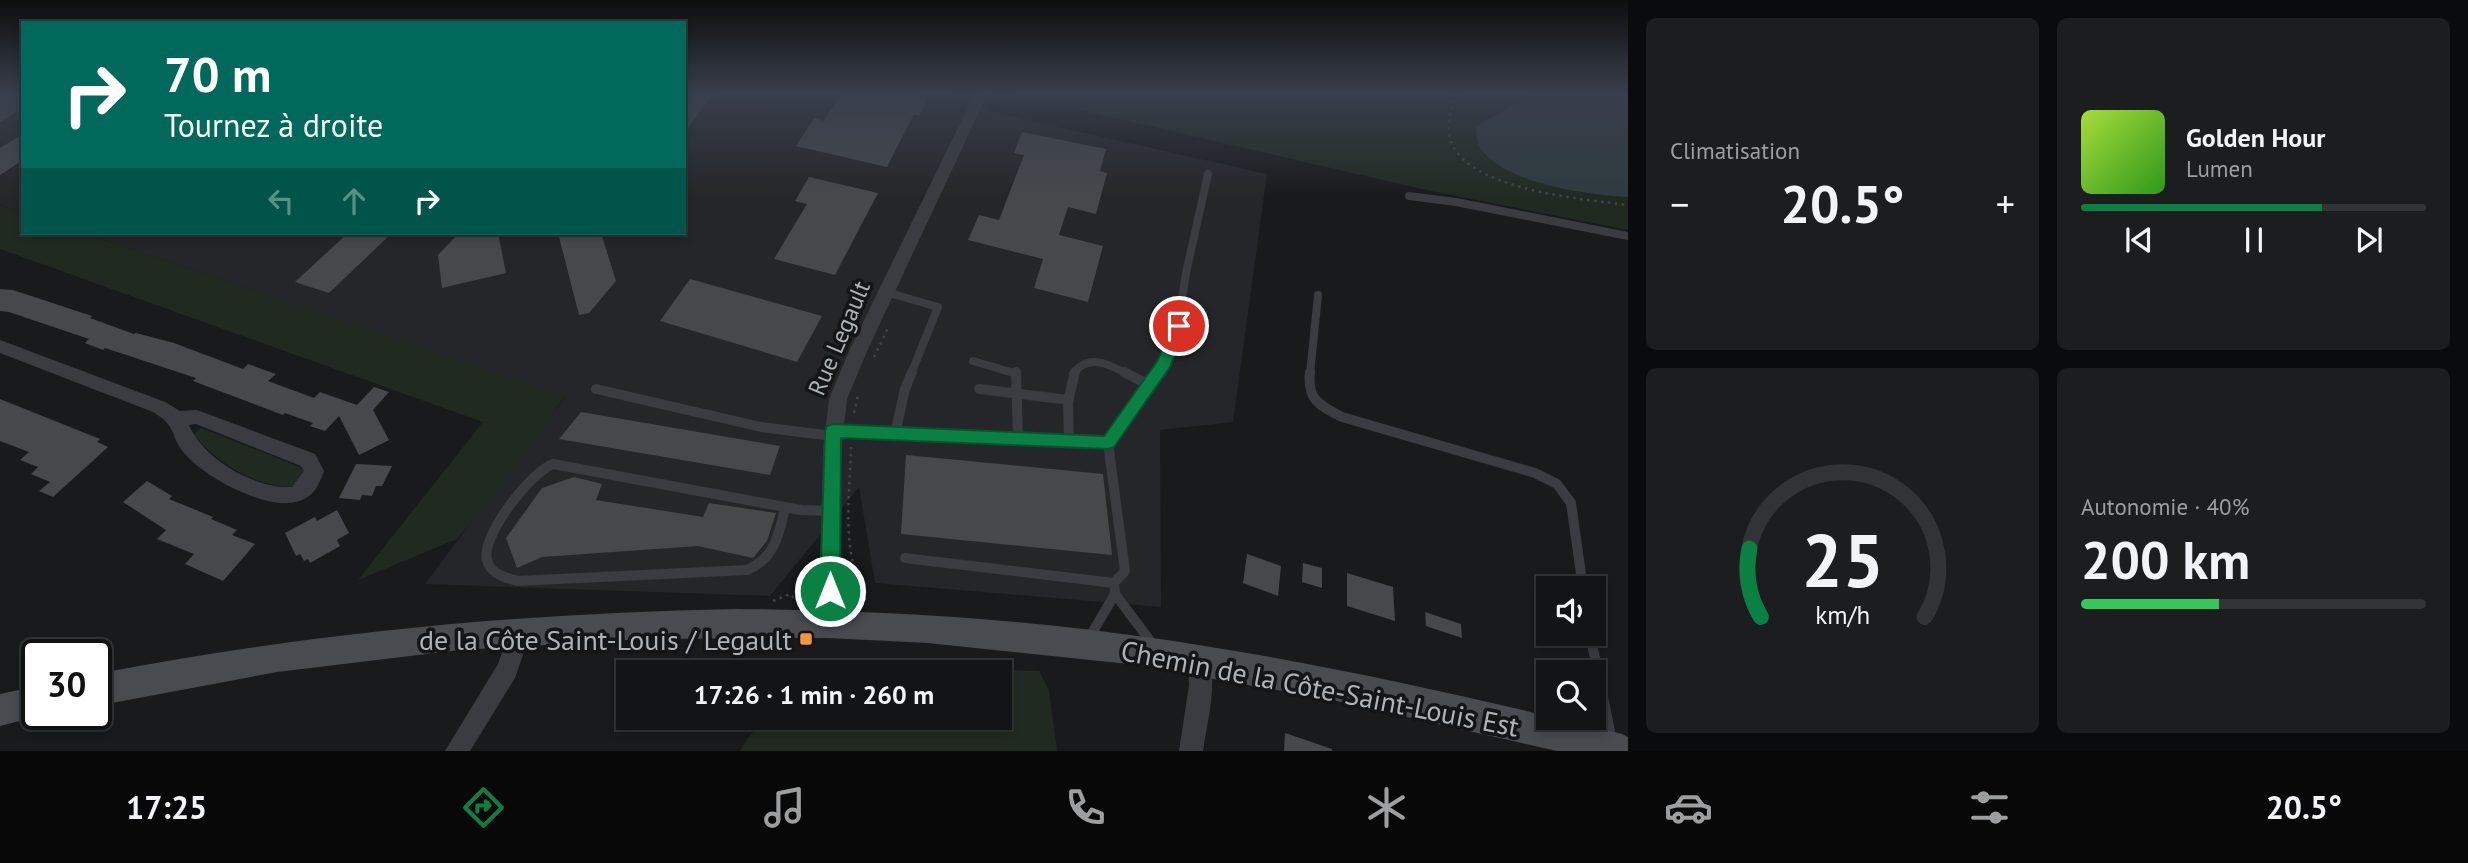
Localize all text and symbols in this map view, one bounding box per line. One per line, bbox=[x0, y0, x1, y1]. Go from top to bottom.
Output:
text: 70 m bbox=[164, 42, 271, 106]
icon: right bbox=[49, 49, 140, 140]
text: Tournez à droite bbox=[164, 104, 383, 146]
text: Golden Hour bbox=[2186, 121, 2325, 154]
text: Climatisation bbox=[1670, 136, 1800, 165]
text: Lumen bbox=[2186, 154, 2253, 183]
text: 20.5° bbox=[1781, 170, 1904, 237]
text: − bbox=[1670, 179, 1689, 228]
text: + bbox=[1996, 179, 2015, 228]
icon: left bbox=[262, 182, 300, 220]
icon: ahead bbox=[335, 182, 373, 220]
icon: right bbox=[408, 182, 446, 220]
icon: previous bbox=[2120, 221, 2158, 259]
icon: pause bbox=[2235, 221, 2273, 259]
icon: next bbox=[2350, 221, 2388, 259]
street label: Rue Legault bbox=[801, 276, 877, 400]
pin bbox=[1149, 296, 1209, 356]
icon: arrive bbox=[1160, 307, 1198, 345]
text: Autonomie · 40% bbox=[2081, 492, 2249, 521]
text: 25 bbox=[1801, 513, 1884, 607]
text: 200 km bbox=[2081, 526, 2250, 593]
position arrow bbox=[793, 554, 867, 628]
map controls bbox=[1536, 576, 1606, 730]
button: sound bbox=[1536, 576, 1606, 646]
text: km/h bbox=[1815, 598, 1870, 630]
place label: de la Côte Saint-Louis / Legault bbox=[419, 621, 793, 658]
marker: de la Côte Saint-Louis / Legault bbox=[798, 631, 814, 647]
street label: Chemin de la Côte-Saint-Louis Est bbox=[1118, 631, 1523, 745]
speed limit sign: 30 bbox=[21, 639, 112, 730]
button: search bbox=[1536, 660, 1606, 730]
text: 17:26 · 1 min · 260 m bbox=[694, 678, 934, 711]
icon: directions bbox=[459, 783, 508, 832]
icon: music bbox=[760, 783, 809, 832]
icon: phone bbox=[1061, 783, 1110, 832]
icon: climate bbox=[1362, 783, 1411, 832]
icon: car bbox=[1664, 783, 1713, 832]
icon: filters bbox=[1965, 783, 2014, 832]
text: 17:25 bbox=[126, 786, 207, 828]
text: 20.5° bbox=[2266, 786, 2342, 828]

